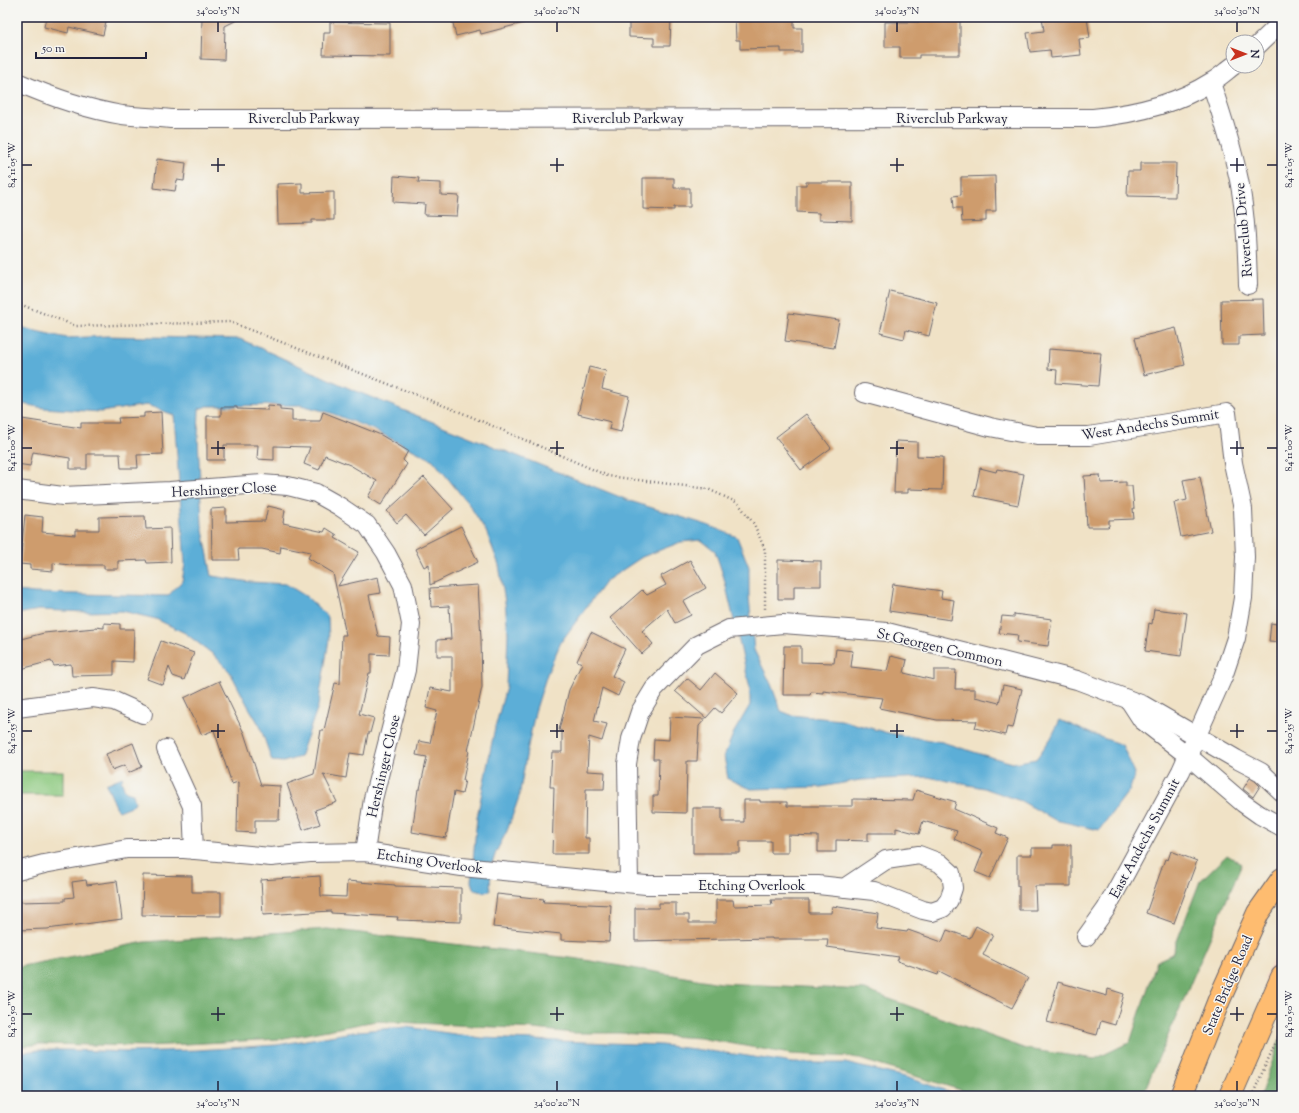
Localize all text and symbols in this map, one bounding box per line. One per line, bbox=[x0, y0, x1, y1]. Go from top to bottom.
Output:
text: 34°00'15"N bbox=[196, 4, 240, 19]
text: 34°00'20"N bbox=[534, 4, 580, 19]
text: 34°00'25"N bbox=[875, 4, 919, 19]
text: 34°00'30"N bbox=[1214, 4, 1260, 19]
scale bar bbox=[36, 34, 146, 60]
north arrow bbox=[1225, 34, 1265, 74]
text: 50 m bbox=[41, 40, 65, 58]
text: N bbox=[1246, 49, 1262, 59]
street label: Riverclub Parkway bbox=[248, 110, 360, 130]
street label: Riverclub Parkway bbox=[572, 110, 684, 130]
street label: Riverclub Parkway bbox=[896, 110, 1008, 130]
text: 84°11'05"W bbox=[5, 142, 20, 188]
text: 84°11'05"W bbox=[1282, 142, 1297, 188]
street label: Riverclub Drive bbox=[1231, 182, 1259, 278]
street label: West Andechs Summit bbox=[1080, 405, 1221, 447]
text: 84°11'00"W bbox=[5, 425, 20, 471]
text: 84°11'00"W bbox=[1282, 425, 1297, 471]
street label: Hershinger Close bbox=[171, 478, 277, 504]
street label: St Georgen Common bbox=[874, 625, 1005, 673]
text: 84°10'55"W bbox=[5, 708, 20, 754]
text: 84°10'55"W bbox=[1282, 708, 1297, 754]
street label: Hershinger Close bbox=[363, 713, 406, 820]
street label: East Andechs Summit bbox=[1106, 775, 1186, 902]
street label: Etching Overlook bbox=[375, 846, 484, 880]
street label: Etching Overlook bbox=[699, 877, 806, 897]
street label: State Bridge Road bbox=[1199, 932, 1259, 1039]
text: 84°10'50"W bbox=[5, 990, 20, 1038]
text: 84°10'50"W bbox=[1282, 990, 1297, 1038]
text: 34°00'15"N bbox=[196, 1096, 240, 1111]
text: 34°00'20"N bbox=[534, 1096, 580, 1111]
text: 34°00'25"N bbox=[875, 1096, 919, 1111]
text: 34°00'30"N bbox=[1214, 1096, 1260, 1111]

